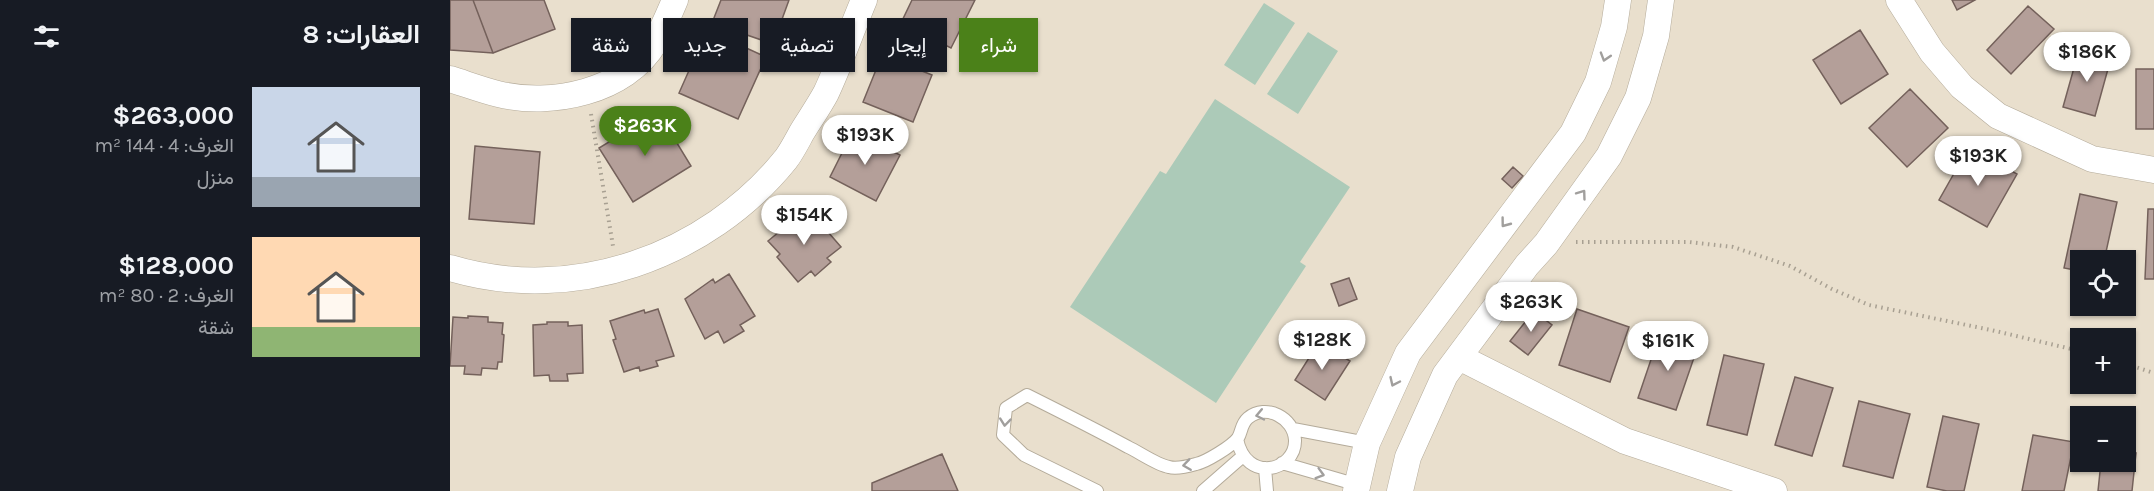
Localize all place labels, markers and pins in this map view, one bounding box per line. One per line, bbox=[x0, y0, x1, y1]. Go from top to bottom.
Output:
pin: $186K bbox=[2045, 32, 2129, 83]
pin: $263K bbox=[603, 106, 687, 157]
pin: $193K bbox=[823, 115, 907, 166]
pin: $193K bbox=[1936, 136, 2020, 187]
pin: $154K bbox=[762, 195, 846, 246]
pin: $263K bbox=[1489, 282, 1573, 333]
pin: $128K bbox=[1280, 320, 1364, 371]
pin: $161K bbox=[1626, 321, 1710, 372]

